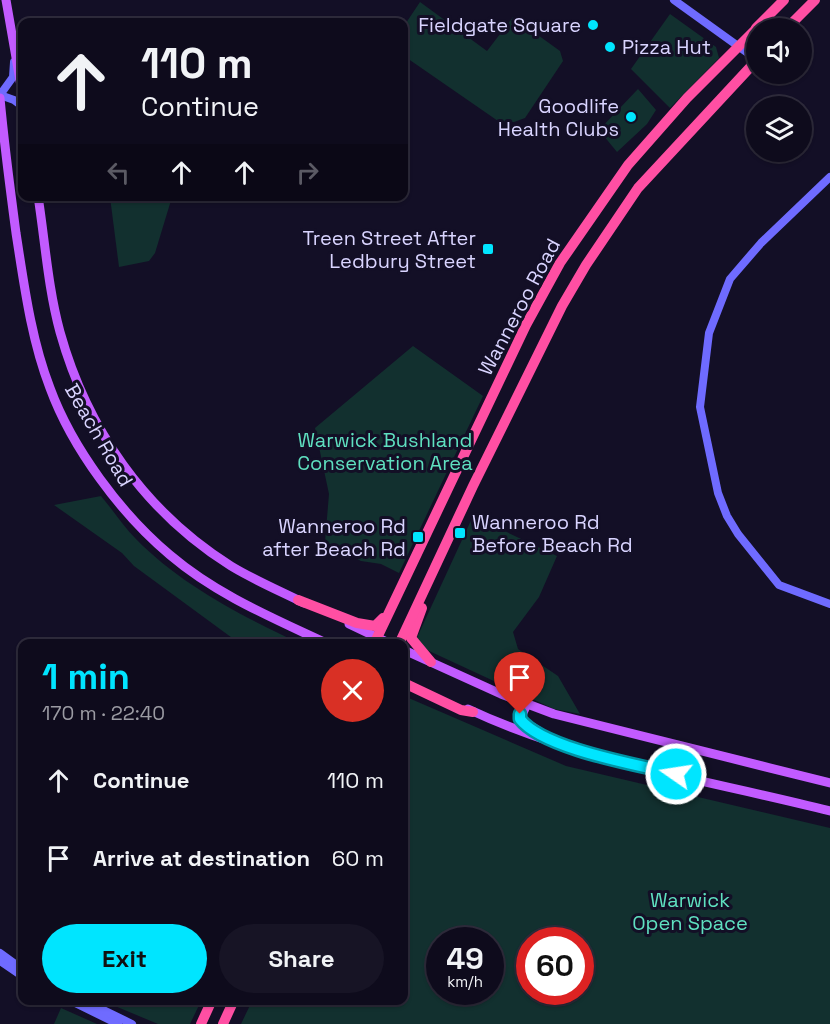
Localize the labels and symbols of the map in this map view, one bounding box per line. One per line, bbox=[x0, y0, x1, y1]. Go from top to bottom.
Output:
place label: Fieldgate Square bbox=[418, 12, 581, 38]
marker: Fieldgate Square bbox=[586, 18, 600, 32]
place label: Pizza Hut bbox=[622, 34, 711, 60]
marker: Pizza Hut bbox=[603, 40, 617, 54]
place label: Goodlife Health Clubs bbox=[498, 93, 619, 142]
marker: Goodlife Health Clubs bbox=[624, 110, 638, 124]
place label: Treen Street After Ledbury Street bbox=[303, 225, 476, 274]
street label: Wanneroo Road bbox=[472, 234, 566, 380]
marker: Treen Street After Ledbury Street bbox=[481, 242, 495, 256]
street label: Beach Road bbox=[59, 379, 139, 491]
park label: Warwick Bushland Conservation Area bbox=[297, 427, 473, 476]
place label: Wanneroo Rd Before Beach Rd bbox=[472, 509, 633, 558]
place label: Wanneroo Rd after Beach Rd bbox=[262, 513, 406, 562]
marker: Wanneroo Rd Before Beach Rd bbox=[453, 526, 467, 540]
marker: Wanneroo Rd after Beach Rd bbox=[411, 530, 425, 544]
pin bbox=[494, 652, 545, 714]
position arrow bbox=[644, 742, 708, 806]
park label: Warwick Open Space bbox=[632, 887, 748, 936]
speed limit sign: 60 bbox=[516, 927, 594, 1005]

